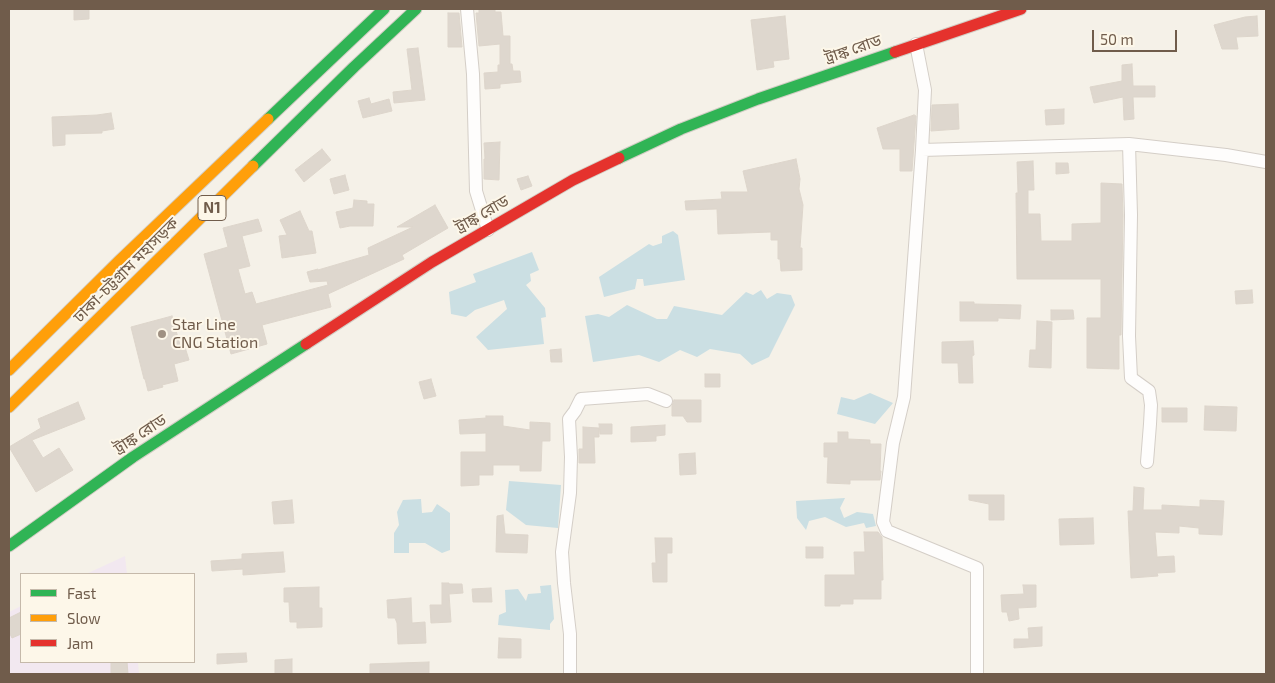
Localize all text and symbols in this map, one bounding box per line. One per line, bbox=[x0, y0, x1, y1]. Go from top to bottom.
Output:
scale bar bbox=[1095, 20, 1180, 52]
street label: ট্রাঙ্ক রোড bbox=[822, 30, 884, 68]
text: 50 m bbox=[1100, 30, 1134, 48]
street label: ট্রাঙ্ক রোড bbox=[452, 191, 512, 237]
road number: N1 bbox=[198, 196, 226, 220]
street label: ঢাকা-চট্টগ্রাম মহাসড়ক bbox=[70, 214, 182, 326]
place label: Star Line CNG Station bbox=[172, 315, 258, 353]
marker: Star Line CNG Station bbox=[156, 328, 168, 340]
street label: ট্রাঙ্ক রোড bbox=[110, 410, 170, 458]
legend bbox=[20, 573, 195, 663]
text: Fast bbox=[67, 584, 96, 602]
text: Slow bbox=[67, 609, 101, 627]
text: Jam bbox=[67, 634, 93, 652]

